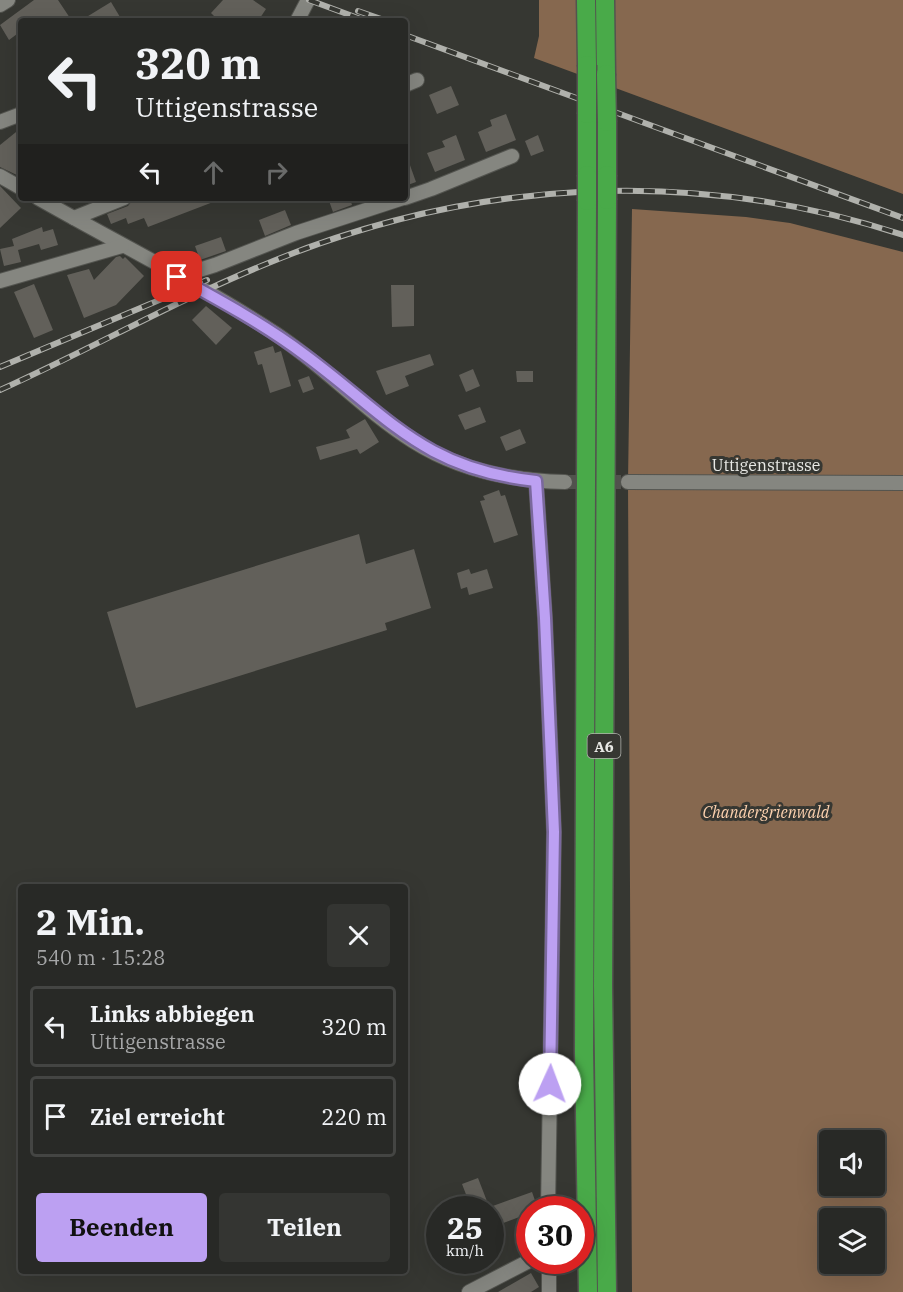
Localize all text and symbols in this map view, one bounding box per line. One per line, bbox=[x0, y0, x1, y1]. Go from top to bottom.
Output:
text: 320 m bbox=[135, 36, 261, 91]
icon: left bbox=[36, 42, 114, 120]
text: Uttigenstrasse bbox=[135, 89, 318, 124]
icon: left bbox=[134, 156, 167, 189]
icon: ahead bbox=[197, 156, 230, 189]
icon: right bbox=[260, 156, 293, 189]
pin bbox=[151, 251, 202, 302]
icon: arrive bbox=[160, 260, 193, 293]
street label: Uttigenstrasse bbox=[712, 455, 820, 475]
road number: A6 bbox=[588, 734, 620, 758]
park label: Chandergrienwald bbox=[702, 802, 830, 822]
text: 2 Min. bbox=[36, 898, 145, 945]
button: close bbox=[327, 904, 390, 967]
text: 540 m · 15:28 bbox=[36, 944, 165, 971]
text: Links abbiegen bbox=[90, 999, 255, 1028]
icon: left bbox=[39, 1010, 72, 1043]
text: 320 m bbox=[321, 1012, 387, 1041]
text: Uttigenstrasse bbox=[90, 1028, 226, 1055]
position arrow bbox=[518, 1052, 582, 1116]
icon: arrive bbox=[39, 1100, 72, 1133]
text: Ziel erreicht bbox=[90, 1102, 225, 1131]
text: 220 m bbox=[321, 1102, 387, 1131]
map controls bbox=[819, 1130, 885, 1274]
button: sound bbox=[819, 1130, 885, 1196]
button: Beenden bbox=[36, 1193, 207, 1262]
button: Teilen bbox=[219, 1193, 390, 1262]
speed limit sign: 30 bbox=[516, 1196, 594, 1274]
text: 25 bbox=[447, 1208, 483, 1247]
button: layers bbox=[819, 1208, 885, 1274]
text: km/h bbox=[446, 1241, 484, 1260]

